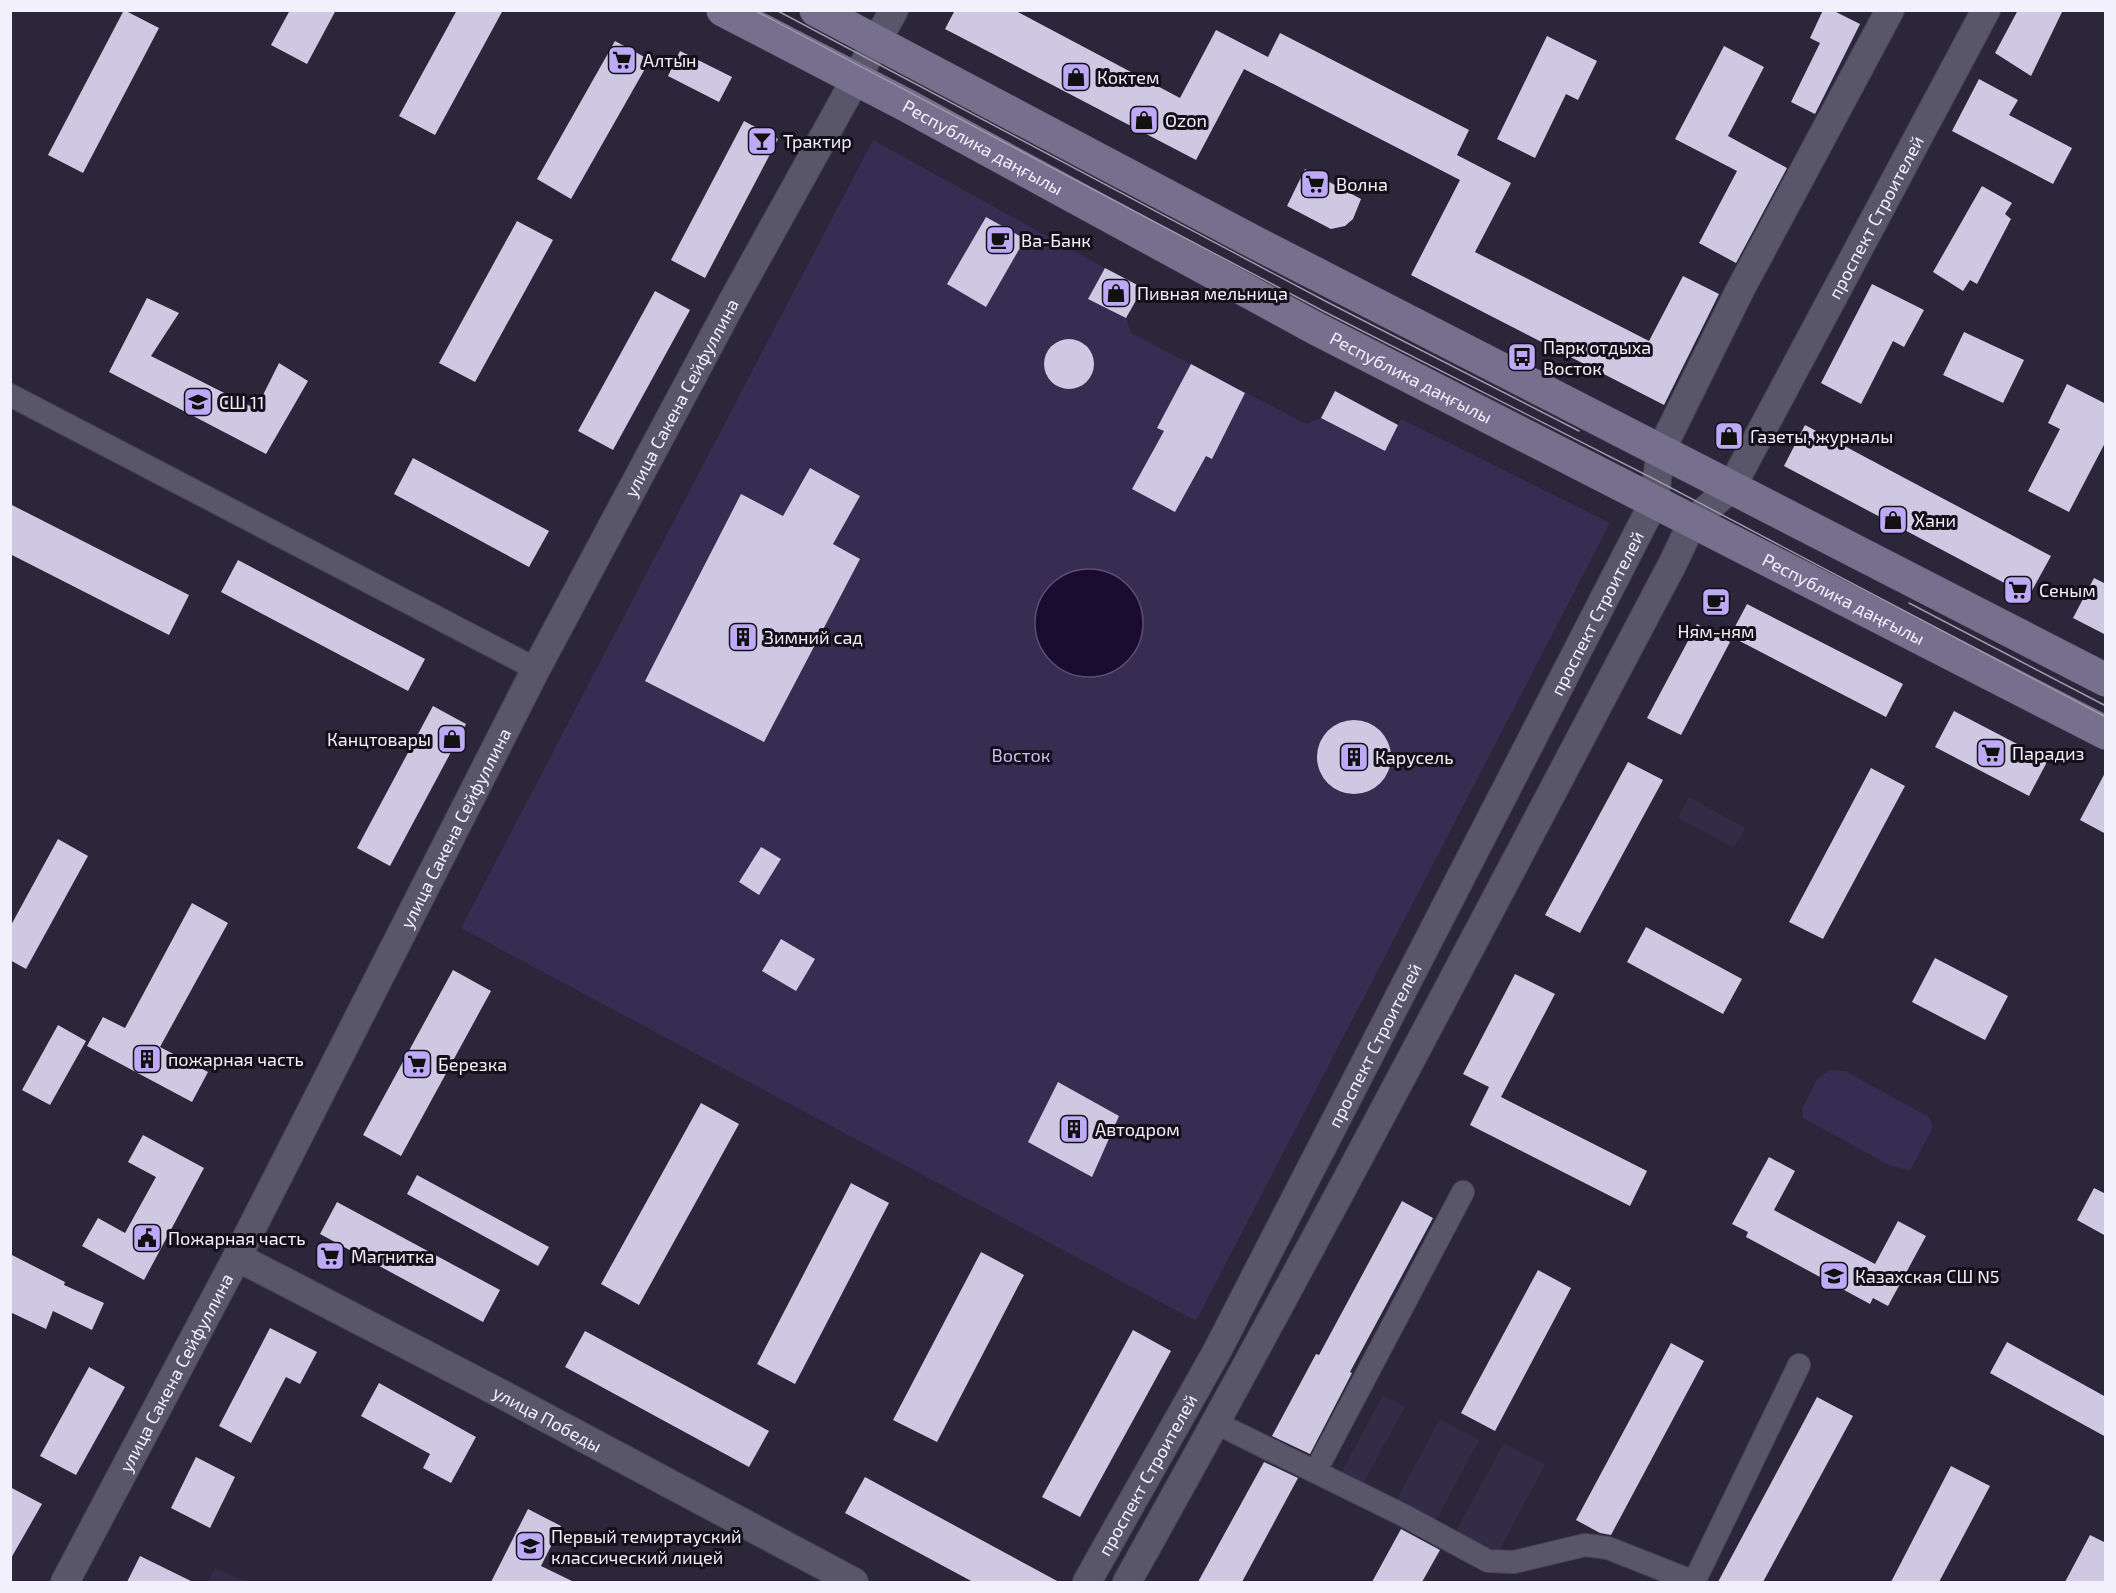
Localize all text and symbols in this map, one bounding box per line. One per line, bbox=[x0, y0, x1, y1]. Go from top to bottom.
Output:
supermarket icon: Алтын bbox=[606, 44, 638, 76]
place label: Алтын bbox=[643, 49, 697, 71]
shop icon: Коктем bbox=[1060, 61, 1092, 93]
place label: Коктем bbox=[1097, 66, 1159, 88]
street label: Республика даңғылы bbox=[899, 94, 1067, 200]
shop icon: Ozon bbox=[1128, 104, 1160, 136]
place label: Ozon bbox=[1165, 109, 1207, 131]
bar icon: Трактир bbox=[746, 125, 778, 157]
place label: Трактир bbox=[783, 130, 852, 152]
street label: проспект Строителей bbox=[1823, 132, 1928, 303]
supermarket icon: Волна bbox=[1299, 168, 1331, 200]
place label: Волна bbox=[1336, 173, 1388, 195]
cafe icon: Ва-Банк bbox=[984, 224, 1016, 256]
place label: Ва-Банк bbox=[1021, 229, 1091, 251]
shop icon: Пивная мельница bbox=[1100, 277, 1132, 309]
place label: Пивная мельница bbox=[1137, 282, 1288, 304]
street label: улица Сакена Сейфуллина bbox=[619, 295, 743, 501]
street label: Республика даңғылы bbox=[1326, 327, 1496, 428]
place label: Парк отдыха Восток bbox=[1543, 336, 1651, 379]
bus stop icon: Парк отдыха Восток bbox=[1506, 341, 1538, 373]
school or university icon: СШ 11 bbox=[182, 386, 214, 418]
place label: СШ 11 bbox=[219, 391, 264, 413]
shop icon: Газеты, журналы bbox=[1713, 420, 1745, 452]
place label: Газеты, журналы bbox=[1750, 425, 1893, 447]
shop icon: Хани bbox=[1877, 504, 1909, 536]
place label: Хани bbox=[1914, 509, 1956, 531]
street label: проспект Строителей bbox=[1545, 527, 1648, 699]
street label: Республика даңғылы bbox=[1759, 548, 1928, 649]
supermarket icon: Сеным bbox=[2002, 574, 2034, 606]
place label: Сеным bbox=[2039, 579, 2096, 601]
cafe icon: Ням-ням bbox=[1700, 586, 1732, 618]
place label: Ням-ням bbox=[1677, 620, 1755, 642]
building icon: Зимний сад bbox=[727, 621, 759, 653]
place label: Зимний сад bbox=[764, 626, 863, 648]
shop icon: Канцтовары bbox=[436, 723, 468, 755]
street label: улица Сакена Сейфуллина bbox=[395, 724, 515, 932]
place label: Канцтовары bbox=[327, 728, 431, 750]
supermarket icon: Парадиз bbox=[1975, 737, 2007, 769]
building icon: Карусель bbox=[1338, 741, 1370, 773]
place label: Парадиз bbox=[2012, 742, 2084, 764]
park label: Восток bbox=[992, 744, 1051, 766]
place label: Карусель bbox=[1375, 746, 1453, 768]
street label: проспект Строителей bbox=[1323, 959, 1426, 1131]
building icon: пожарная часть bbox=[131, 1043, 163, 1075]
place label: пожарная часть bbox=[168, 1048, 304, 1070]
supermarket icon: Березка bbox=[401, 1048, 433, 1080]
place label: Березка bbox=[438, 1053, 507, 1075]
building icon: Автодром bbox=[1058, 1113, 1090, 1145]
place label: Автодром bbox=[1095, 1118, 1180, 1140]
public building icon: Пожарная часть bbox=[131, 1222, 163, 1254]
place label: Пожарная часть bbox=[168, 1227, 306, 1249]
supermarket icon: Магнитка bbox=[314, 1240, 346, 1272]
place label: Магнитка bbox=[351, 1245, 434, 1267]
school or university icon: Казахская СШ N5 bbox=[1818, 1260, 1850, 1292]
place label: Казахская СШ N5 bbox=[1855, 1265, 2000, 1287]
street label: улица Сакена Сейфуллина bbox=[114, 1269, 237, 1476]
street label: улица Победы bbox=[489, 1381, 606, 1457]
street label: проспект Строителей bbox=[1093, 1390, 1202, 1559]
place label: Первый темиртауский классический лицей bbox=[551, 1525, 742, 1568]
school or university icon: Первый темиртауский классический лицей bbox=[514, 1530, 546, 1562]

